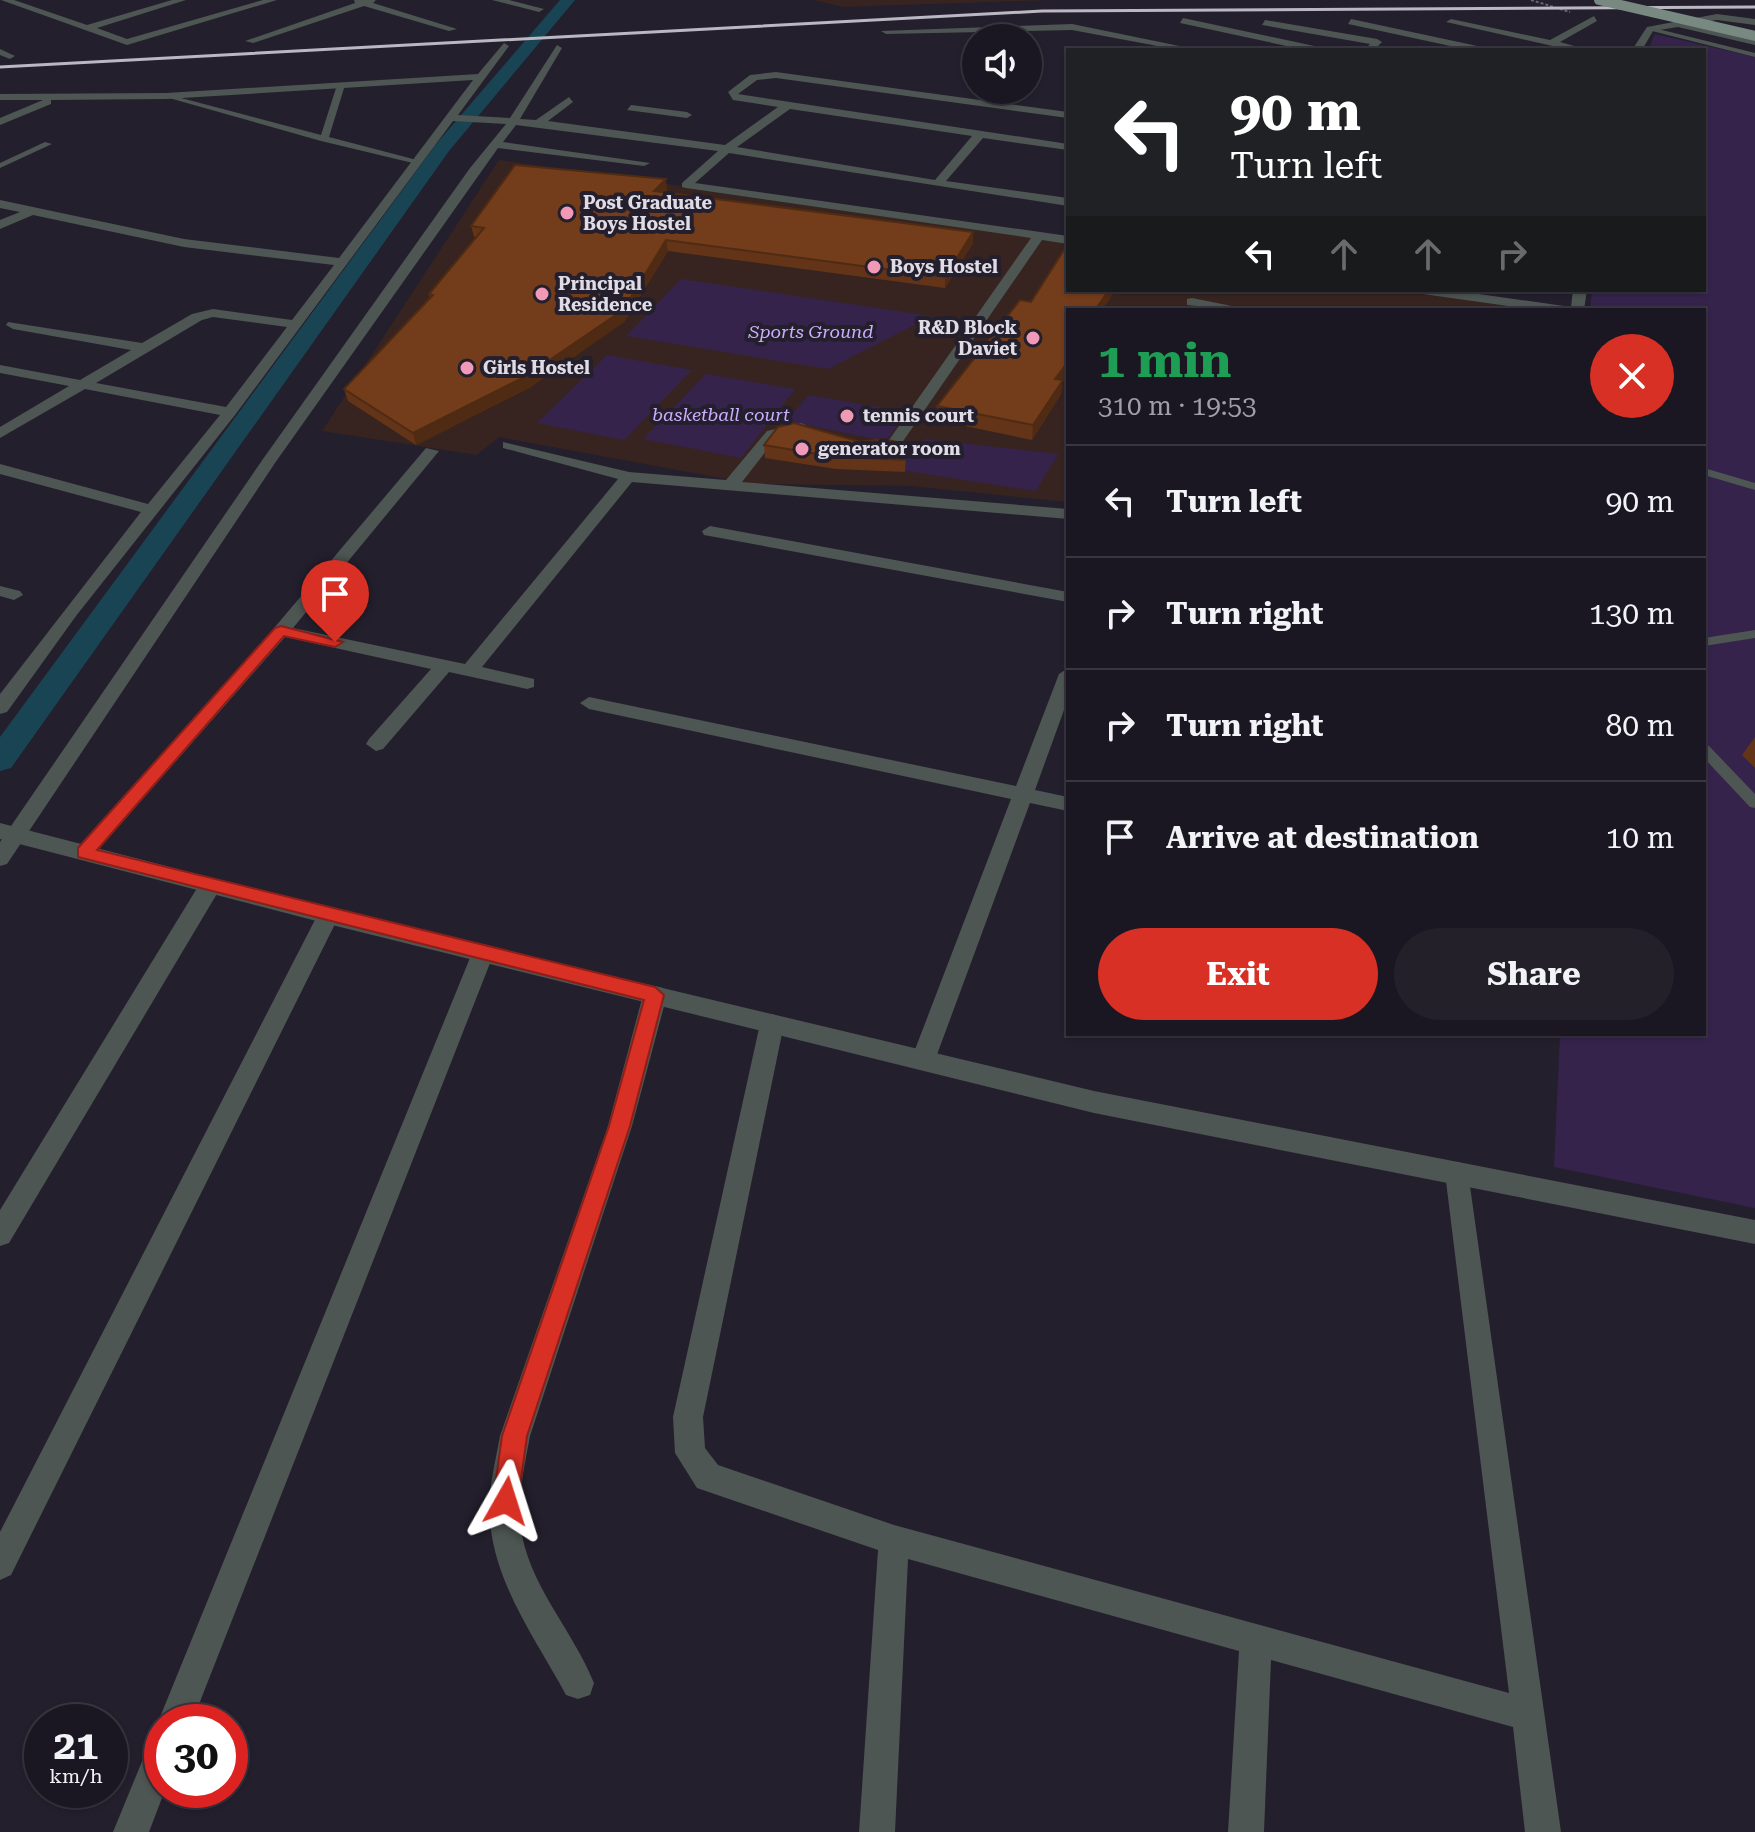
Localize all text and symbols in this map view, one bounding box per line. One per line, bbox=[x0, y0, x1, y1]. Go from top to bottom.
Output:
map controls bbox=[962, 24, 1042, 104]
button: sound bbox=[962, 24, 1042, 104]
text: 90 m bbox=[1230, 78, 1361, 144]
icon: left bbox=[1098, 80, 1202, 184]
text: Turn left bbox=[1230, 145, 1382, 187]
place label: Post Graduate Boys Hostel bbox=[583, 192, 713, 234]
marker: Post Graduate Boys Hostel bbox=[558, 204, 576, 222]
icon: left bbox=[1238, 232, 1282, 276]
icon: ahead bbox=[1322, 232, 1366, 276]
icon: ahead bbox=[1406, 232, 1450, 276]
icon: right bbox=[1490, 232, 1534, 276]
place label: Boys Hostel bbox=[890, 256, 998, 277]
marker: Boys Hostel bbox=[865, 258, 883, 276]
place label: Principal Residence bbox=[558, 273, 653, 315]
marker: Principal Residence bbox=[533, 285, 551, 303]
place label: R&D Block Daviet bbox=[918, 317, 1018, 359]
park label: Sports Ground bbox=[748, 321, 873, 342]
marker: R&D Block Daviet bbox=[1024, 329, 1042, 347]
text: 1 min bbox=[1098, 333, 1231, 389]
button: close bbox=[1590, 334, 1674, 418]
place label: Girls Hostel bbox=[483, 357, 590, 378]
marker: Girls Hostel bbox=[458, 359, 476, 377]
text: 310 m · 19:53 bbox=[1098, 391, 1257, 421]
park label: basketball court bbox=[652, 404, 790, 425]
place label: tennis court bbox=[863, 405, 974, 426]
marker: tennis court bbox=[838, 407, 856, 425]
place label: generator room bbox=[817, 438, 961, 459]
marker: generator room bbox=[793, 440, 811, 458]
icon: left bbox=[1098, 479, 1142, 523]
text: Turn left bbox=[1166, 484, 1302, 519]
text: 90 m bbox=[1605, 484, 1674, 519]
pin bbox=[301, 560, 369, 642]
icon: arrive bbox=[313, 572, 357, 616]
icon: right bbox=[1098, 591, 1142, 635]
text: Turn right bbox=[1166, 596, 1323, 631]
text: 130 m bbox=[1589, 596, 1674, 631]
icon: right bbox=[1098, 703, 1142, 747]
text: Turn right bbox=[1166, 708, 1323, 743]
text: 80 m bbox=[1605, 708, 1674, 743]
icon: arrive bbox=[1098, 815, 1142, 859]
text: Arrive at destination bbox=[1166, 820, 1479, 855]
text: 10 m bbox=[1605, 820, 1674, 855]
button: Exit bbox=[1098, 928, 1378, 1020]
button: Share bbox=[1394, 928, 1674, 1020]
position arrow bbox=[464, 1459, 548, 1543]
speed limit sign: 30 bbox=[144, 1704, 248, 1808]
text: 21 bbox=[54, 1722, 98, 1769]
text: km/h bbox=[49, 1764, 103, 1788]

